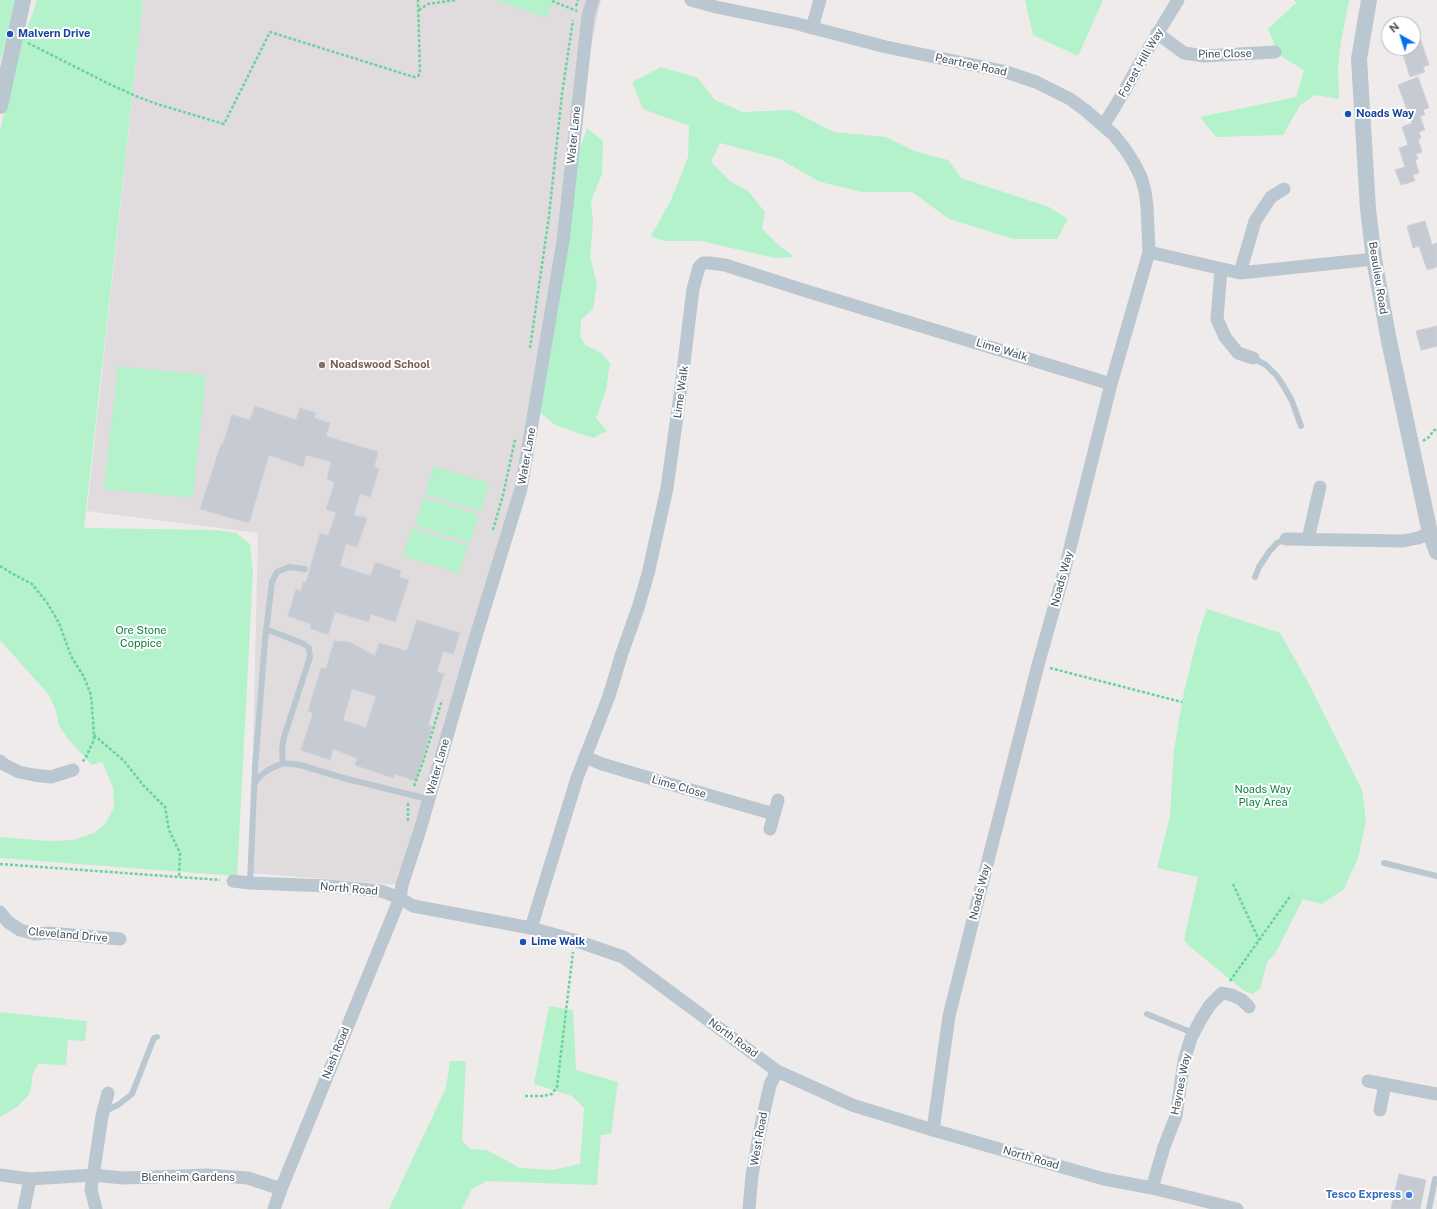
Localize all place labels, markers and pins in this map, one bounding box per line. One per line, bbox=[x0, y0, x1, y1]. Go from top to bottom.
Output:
place label: Malvern Drive bbox=[18, 27, 90, 41]
marker: Malvern Drive bbox=[5, 29, 15, 39]
place label: Noads Way bbox=[1356, 107, 1414, 121]
marker: Noads Way bbox=[1343, 109, 1353, 119]
place label: Noadswood School bbox=[330, 358, 430, 372]
marker: Noadswood School bbox=[317, 360, 327, 370]
place label: Lime Walk bbox=[531, 935, 585, 949]
marker: Lime Walk bbox=[518, 937, 528, 947]
place label: Tesco Express bbox=[1326, 1188, 1401, 1202]
marker: Tesco Express bbox=[1404, 1190, 1414, 1200]

